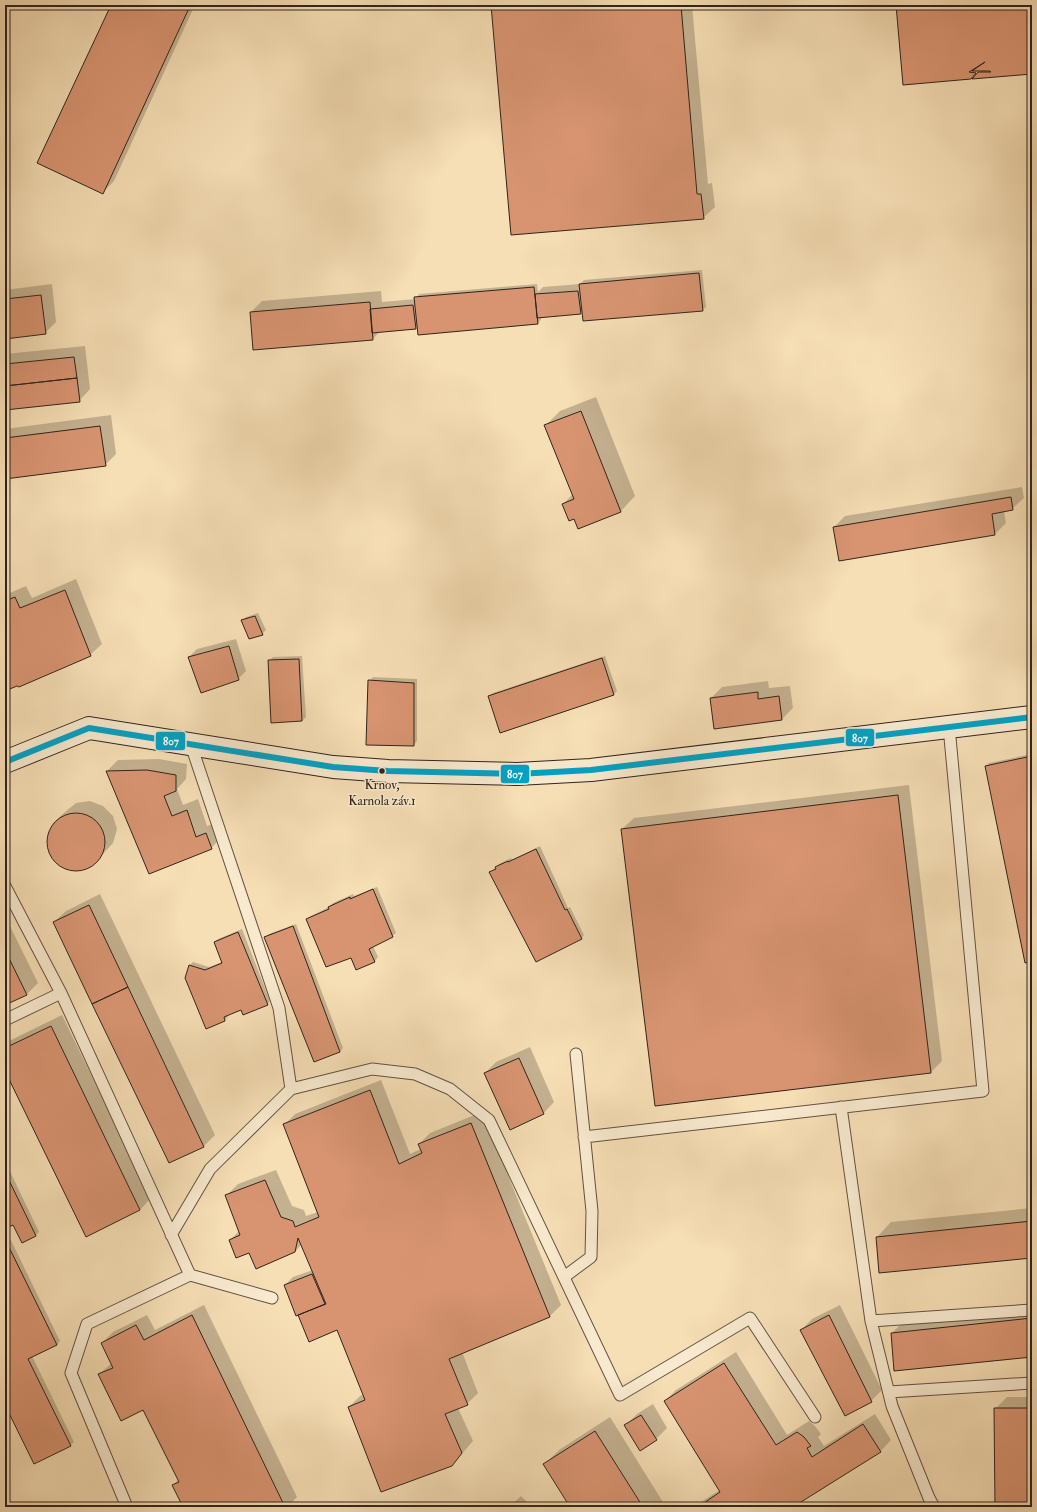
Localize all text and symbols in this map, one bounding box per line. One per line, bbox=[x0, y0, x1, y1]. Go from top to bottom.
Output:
line badge: 807 bbox=[845, 728, 875, 747]
line badge: 807 bbox=[155, 731, 186, 751]
text: 807 bbox=[852, 732, 869, 745]
text: 807 bbox=[163, 735, 180, 748]
line badge: 807 bbox=[500, 764, 530, 784]
marker: Krnov, Karnola záv.1 bbox=[377, 766, 387, 776]
text: 807 bbox=[507, 768, 524, 781]
place label: Krnov, Karnola záv.1 bbox=[348, 777, 416, 809]

